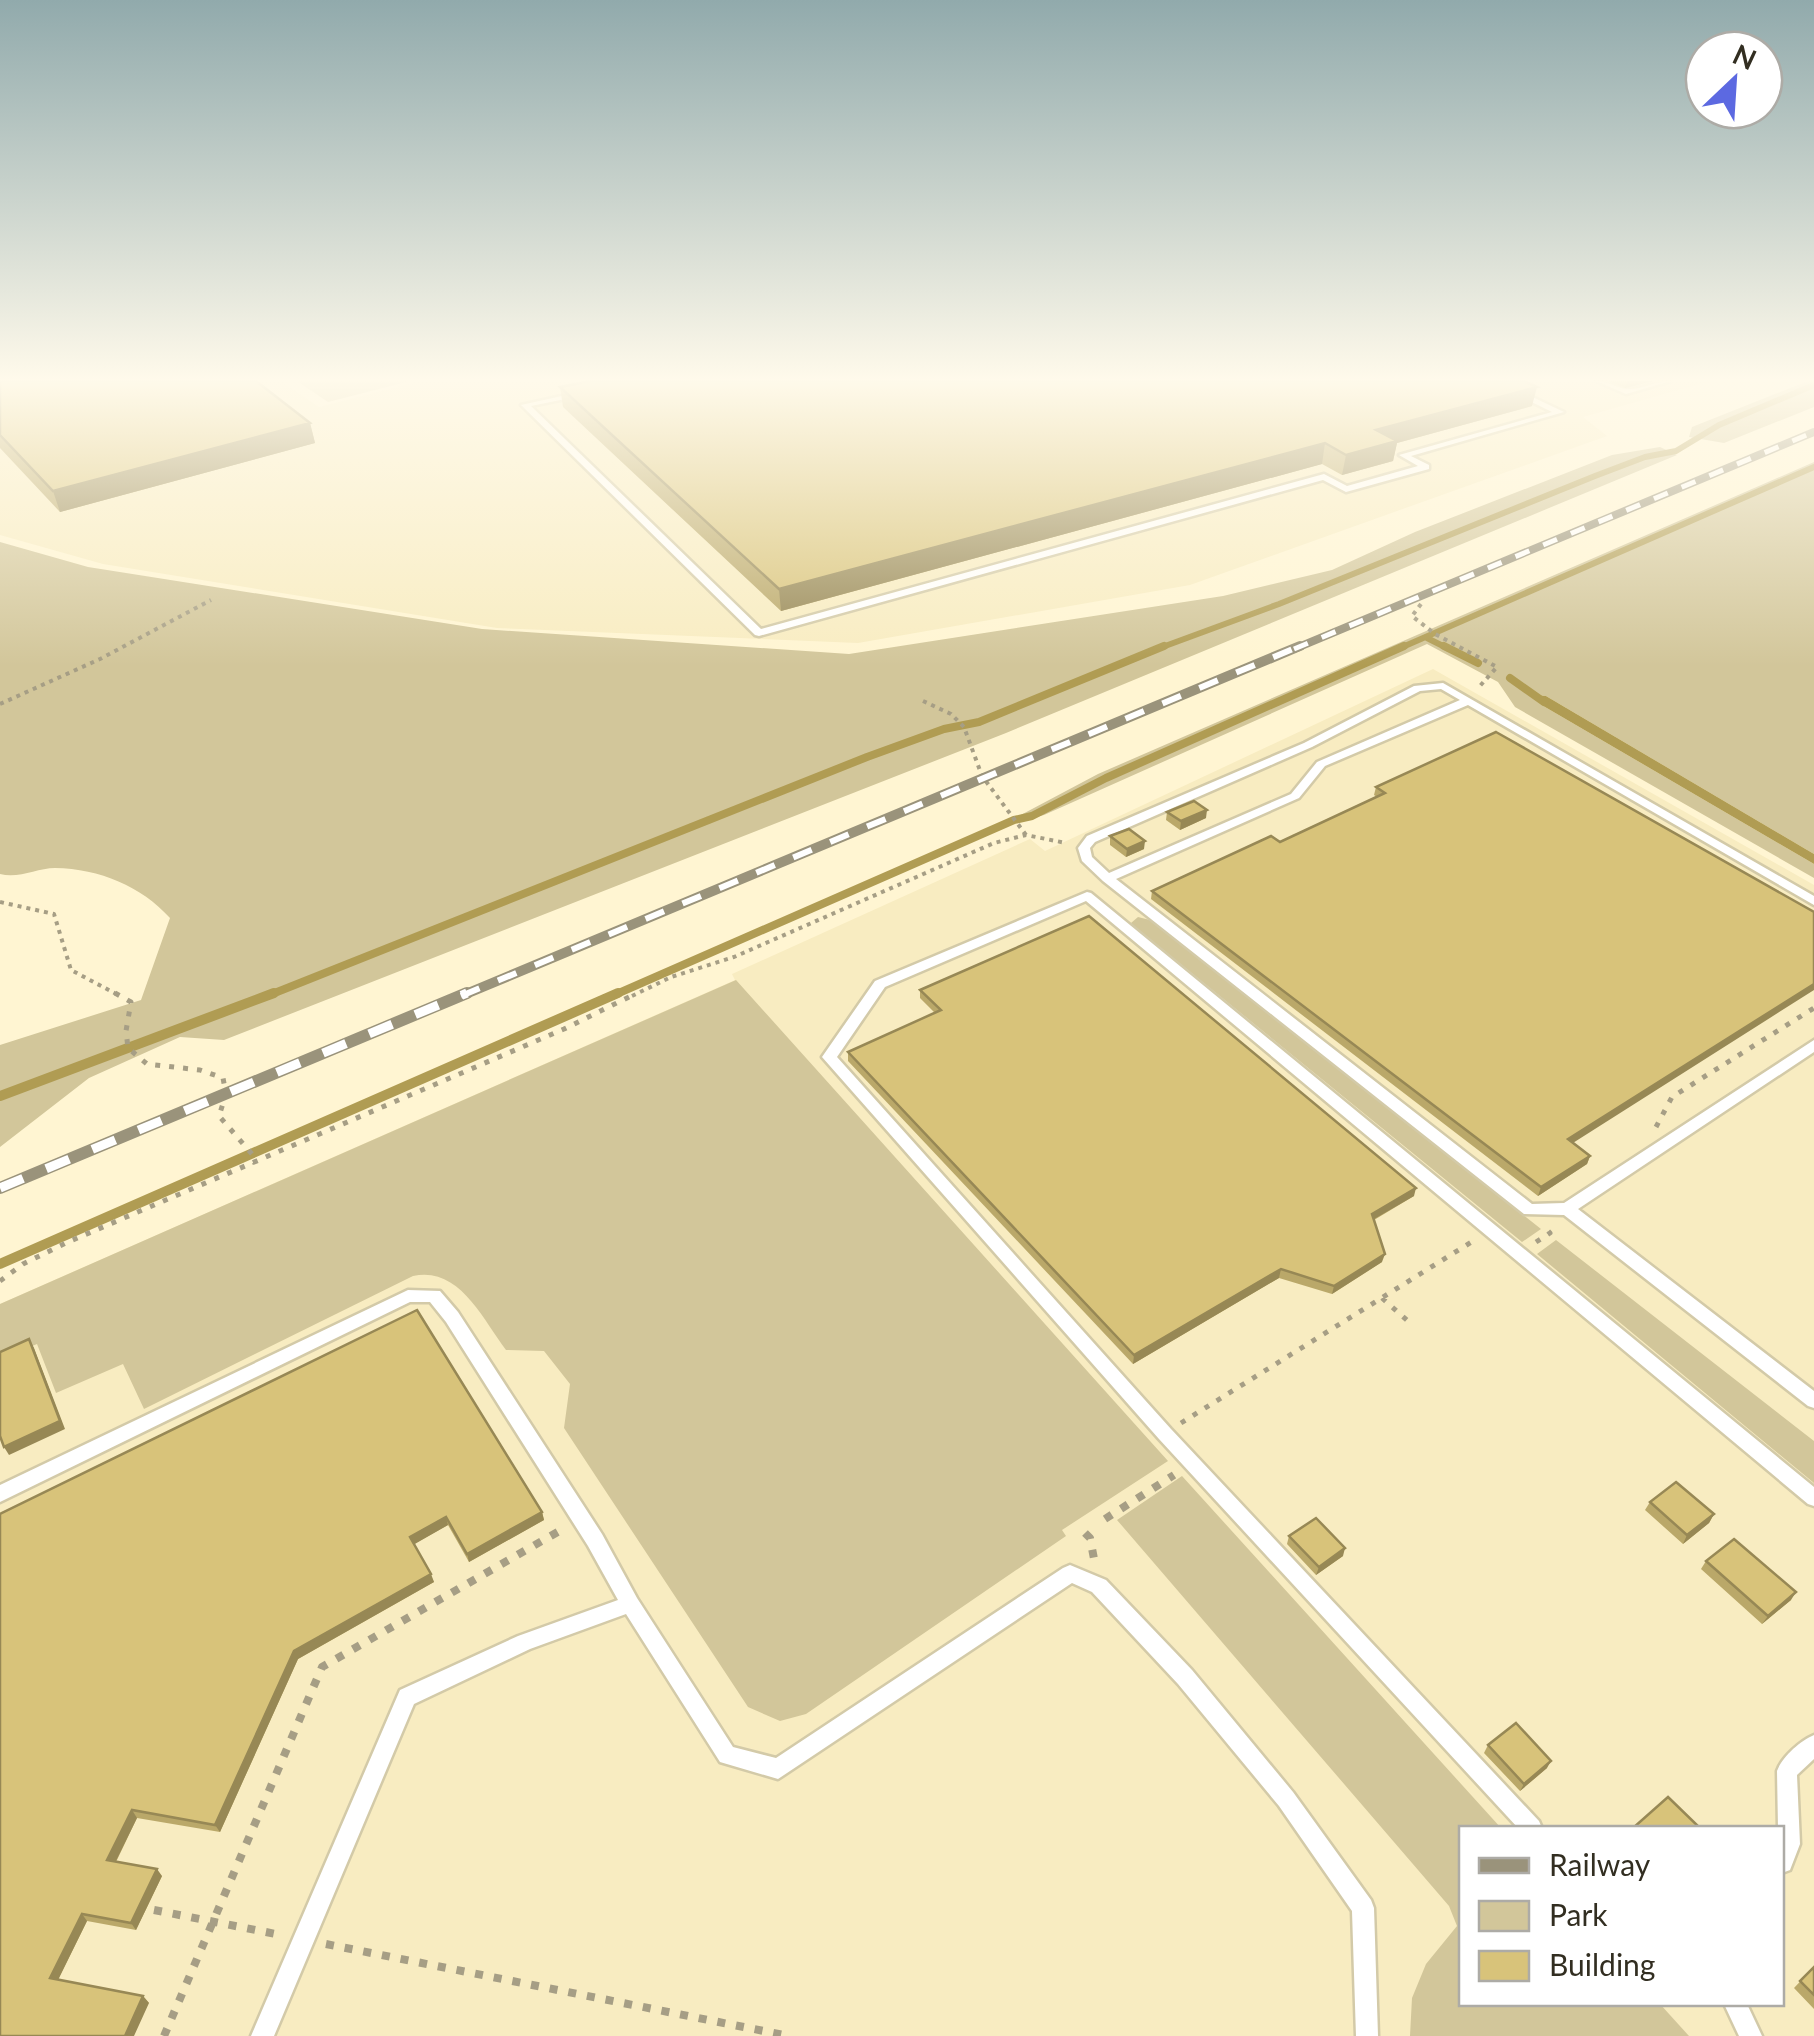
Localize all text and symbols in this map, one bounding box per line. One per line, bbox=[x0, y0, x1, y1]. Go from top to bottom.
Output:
north arrow bbox=[1684, 30, 1784, 130]
text: N bbox=[1728, 36, 1762, 76]
legend bbox=[1459, 1826, 1784, 2006]
text: Railway bbox=[1549, 1846, 1651, 1882]
text: Park bbox=[1549, 1896, 1608, 1932]
text: Building bbox=[1549, 1946, 1655, 1982]

